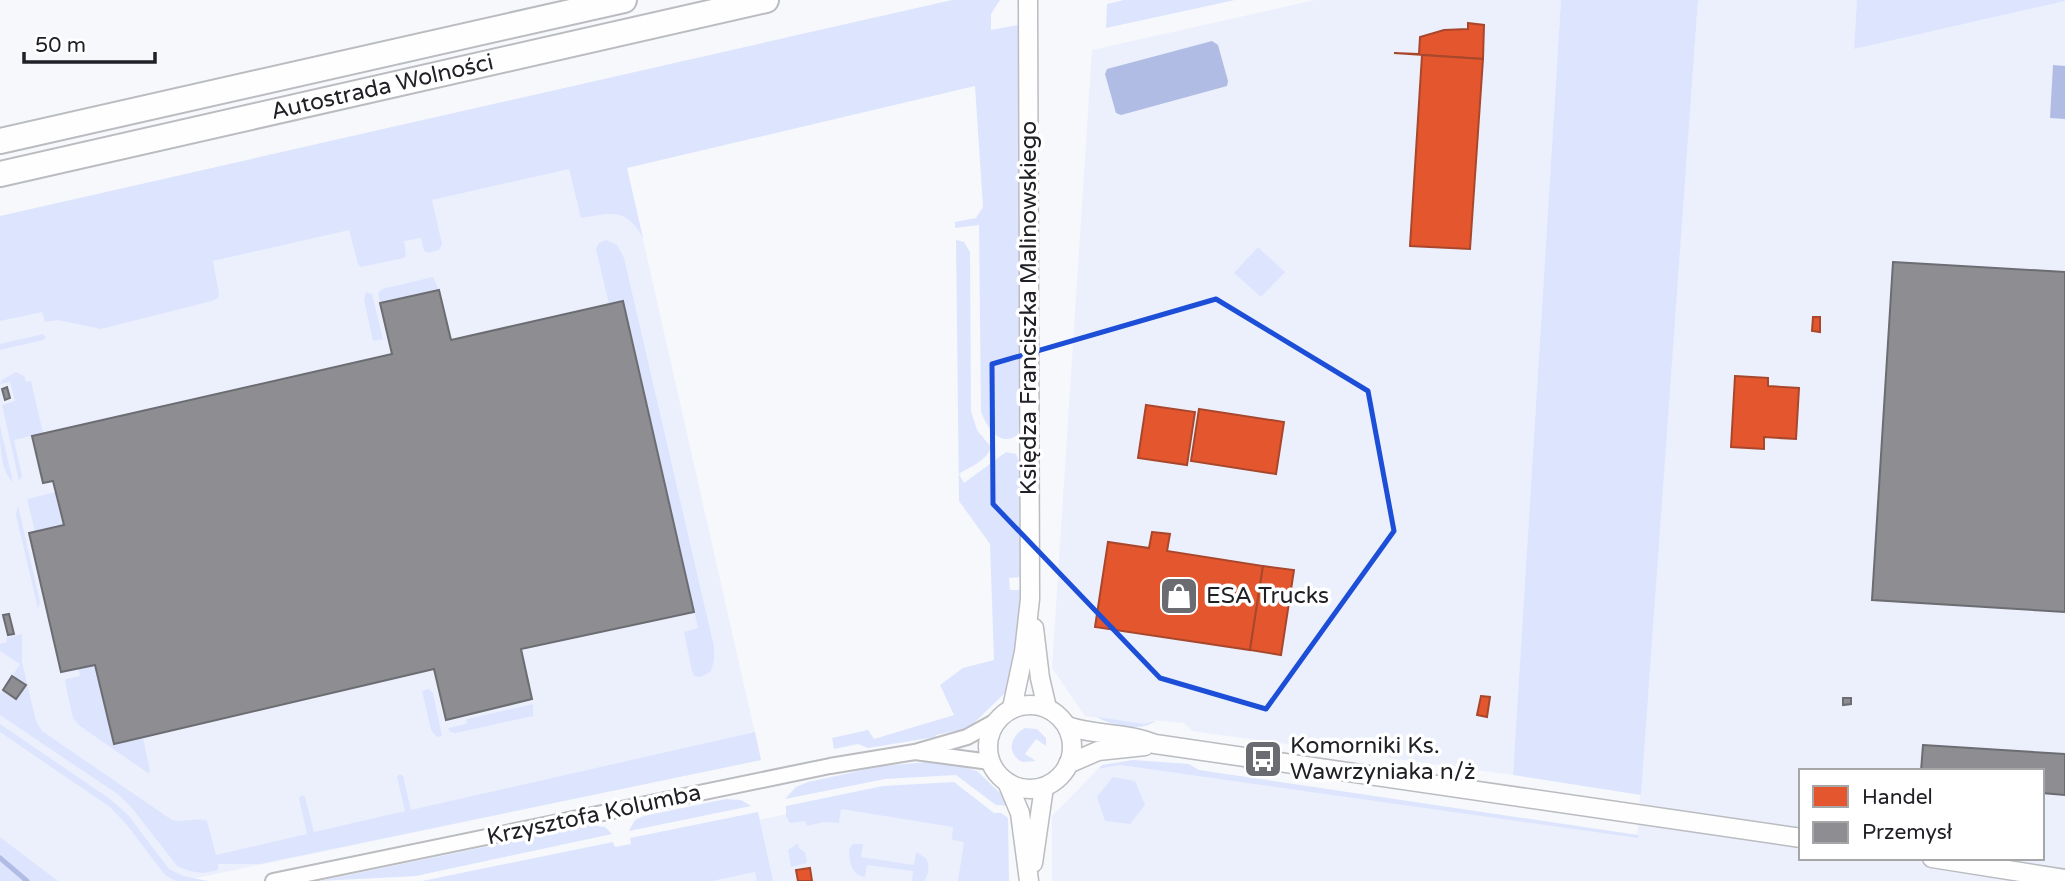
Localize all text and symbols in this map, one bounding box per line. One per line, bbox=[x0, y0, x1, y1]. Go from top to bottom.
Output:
scale bar bbox=[24, 21, 156, 65]
text: 50 m bbox=[35, 33, 86, 58]
street label: Autostrada Wolności bbox=[268, 48, 496, 126]
street label: Księdza Franciszka Malinowskiego bbox=[1015, 121, 1043, 495]
shop icon: ESA Trucks bbox=[1158, 575, 1200, 617]
place label: ESA Trucks bbox=[1206, 582, 1329, 610]
place label: Komorniki Ks. Wawrzyniaka n/ż bbox=[1290, 732, 1475, 786]
bus stop icon: Komorniki Ks. Wawrzyniaka n/ż bbox=[1242, 738, 1284, 780]
legend bbox=[1799, 769, 2044, 860]
street label: Krzysztofa Kolumba bbox=[484, 779, 704, 851]
text: Handel bbox=[1862, 785, 1933, 810]
text: Przemysł bbox=[1862, 820, 1953, 845]

